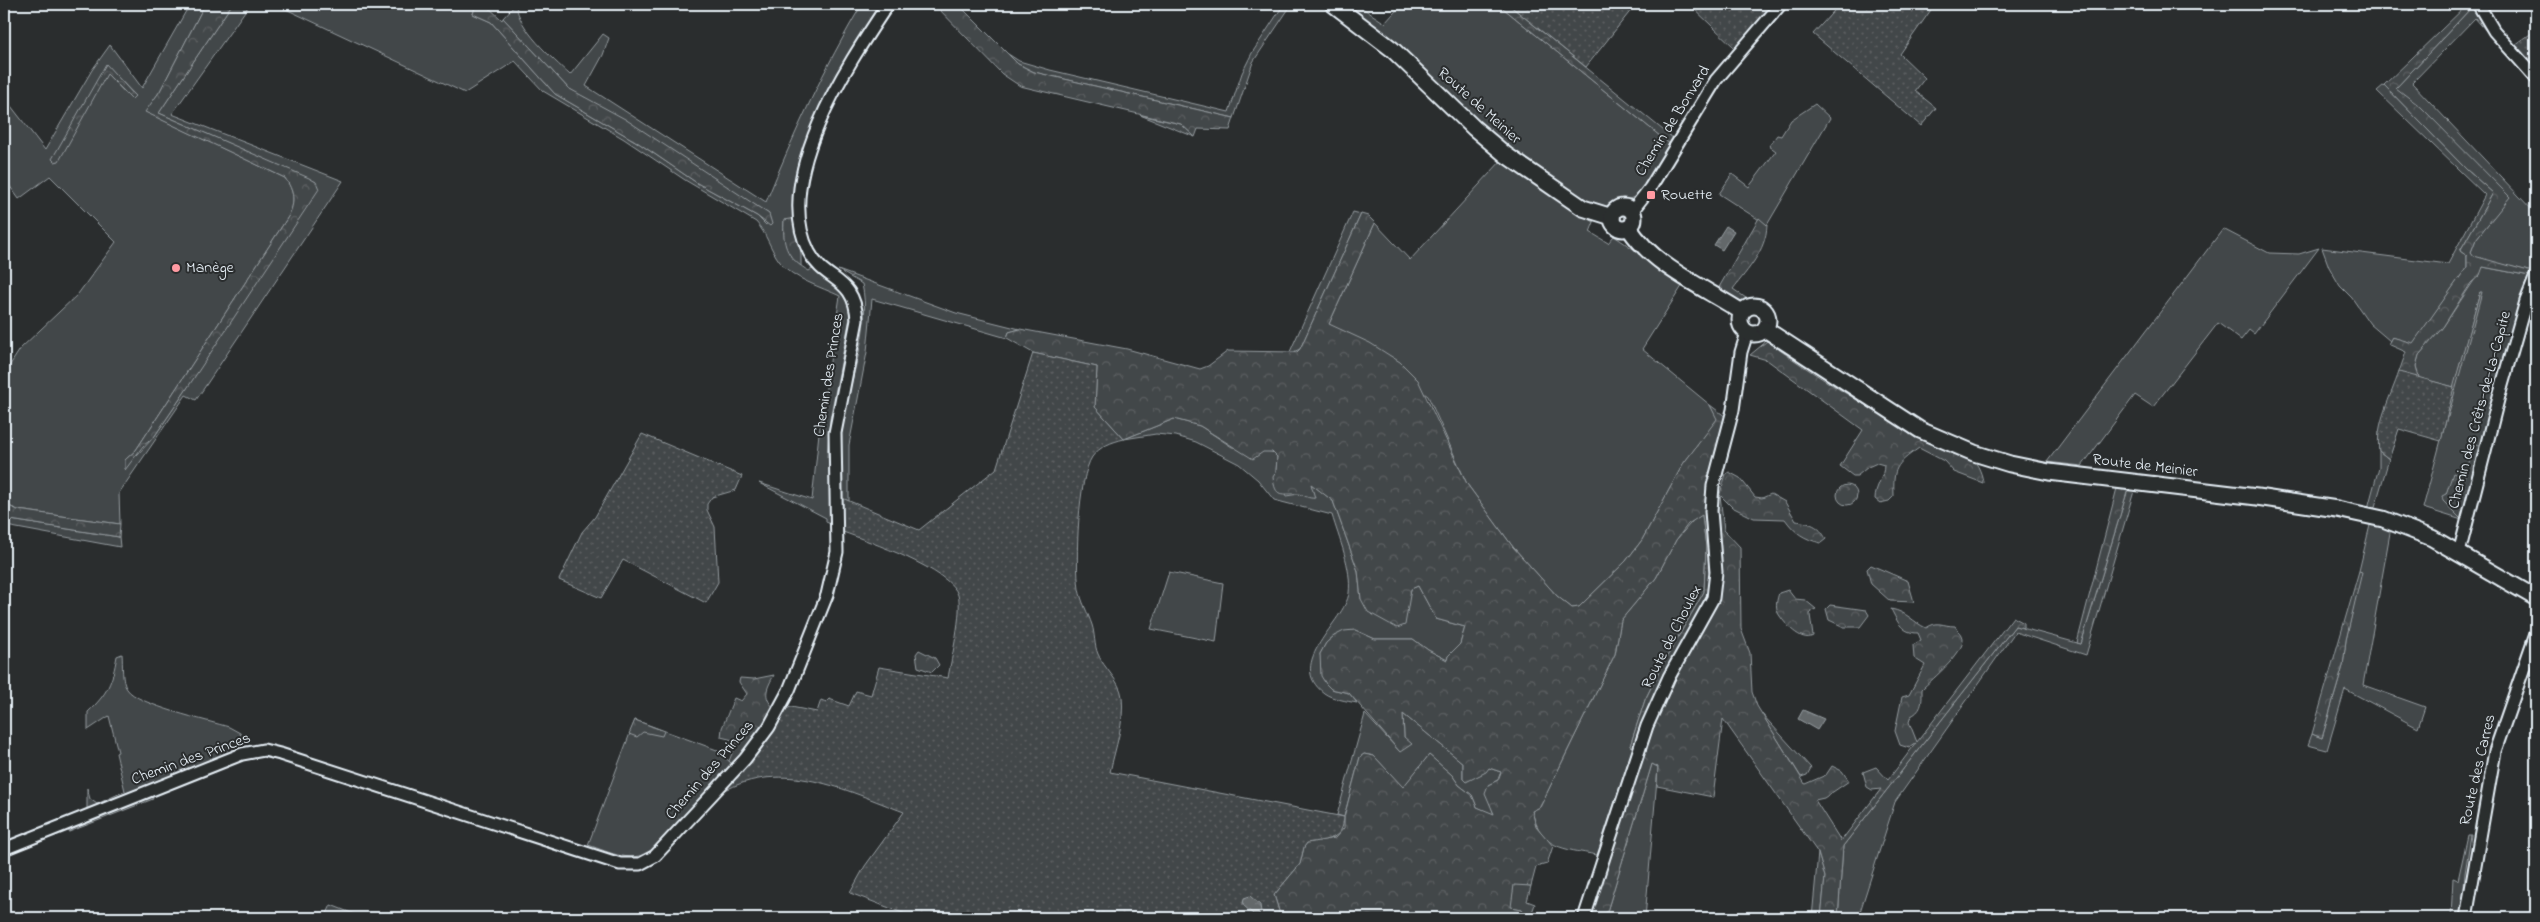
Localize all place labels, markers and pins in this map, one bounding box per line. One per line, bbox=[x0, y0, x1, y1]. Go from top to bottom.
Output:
place label: Rouette bbox=[1661, 183, 1713, 207]
marker: Rouette bbox=[1645, 189, 1657, 201]
place label: Manège bbox=[186, 256, 235, 280]
marker: Manège bbox=[170, 262, 182, 274]

